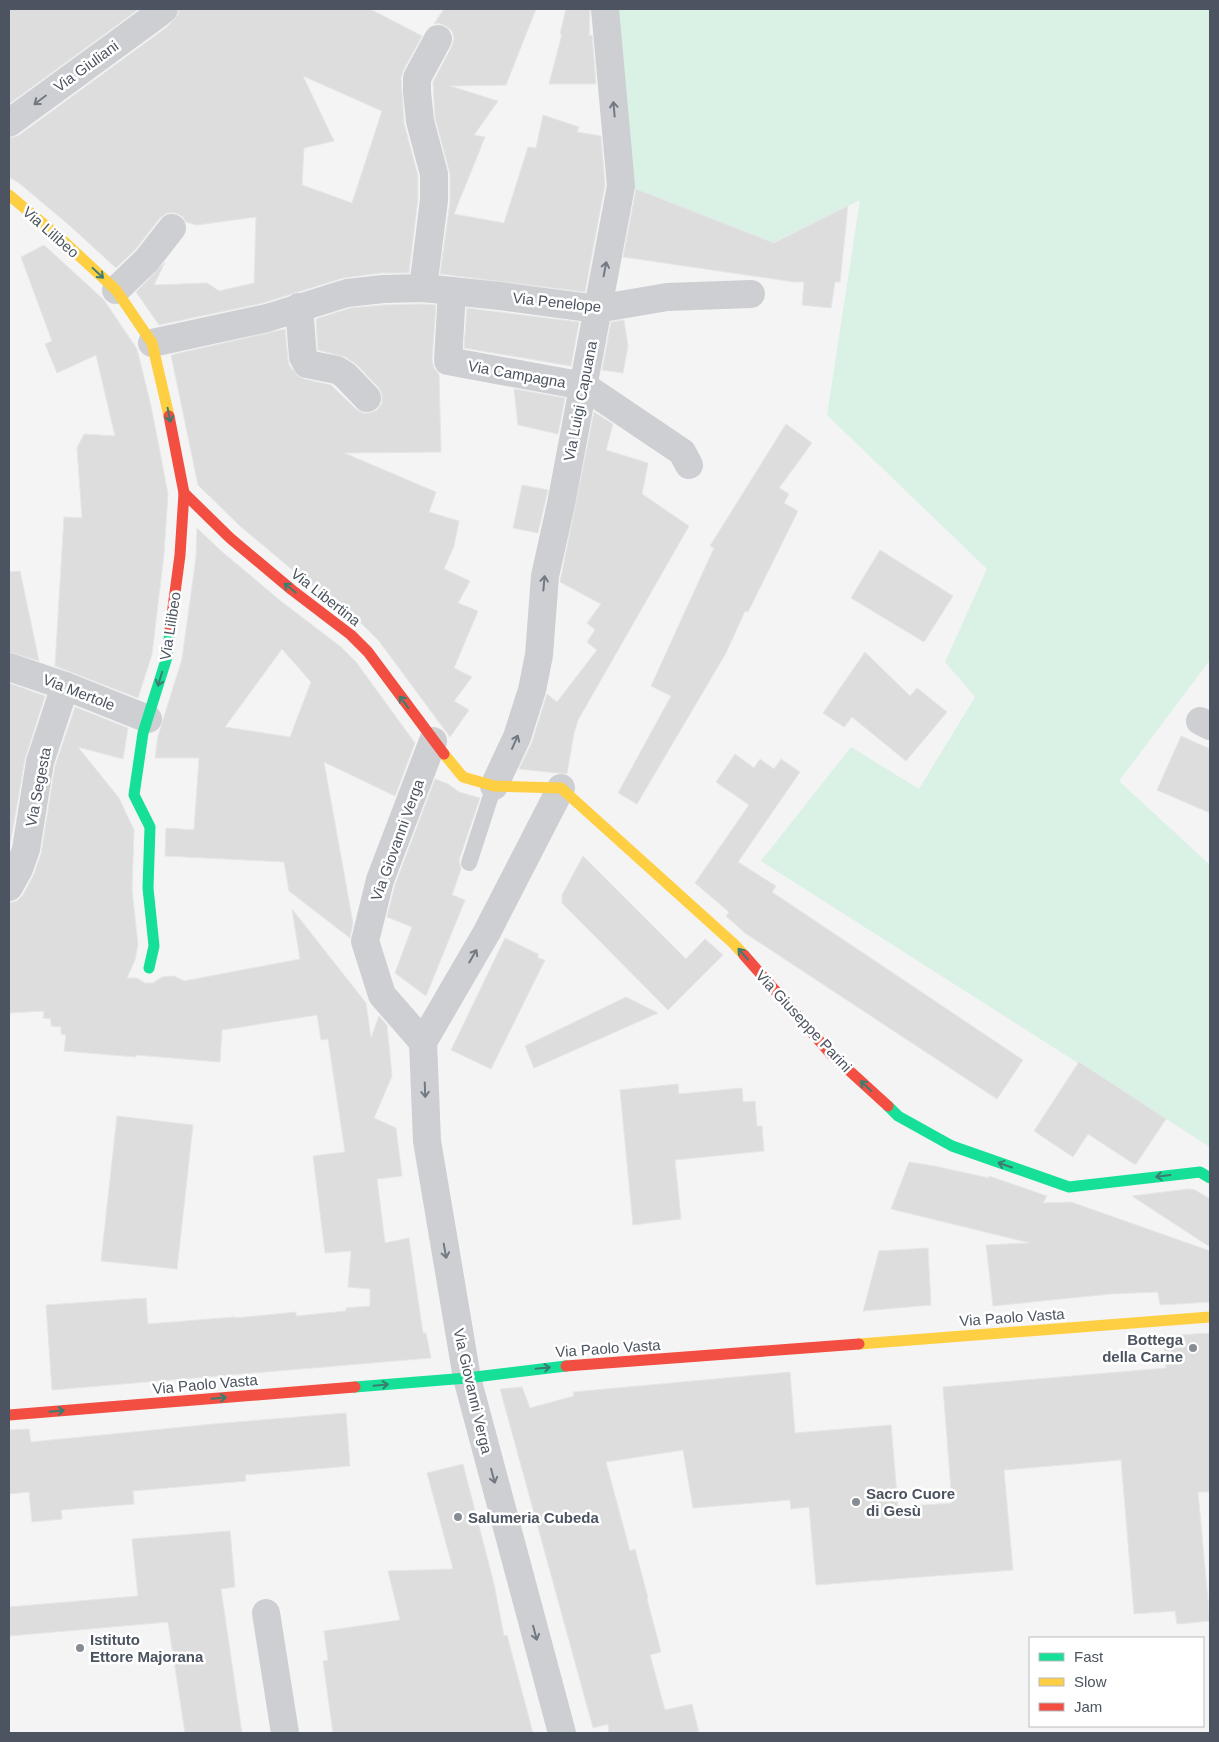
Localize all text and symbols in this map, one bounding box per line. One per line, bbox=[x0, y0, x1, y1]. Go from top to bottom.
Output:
street label: Via Giuliani bbox=[50, 37, 122, 95]
one-way arrow bbox=[34, 94, 47, 105]
one-way arrow bbox=[609, 101, 619, 117]
street label: Via Lilibeo bbox=[19, 203, 83, 261]
one-way arrow bbox=[601, 262, 610, 278]
one-way arrow bbox=[91, 267, 104, 279]
street label: Via Penelope bbox=[512, 289, 602, 315]
street label: Via Luigi Capuana bbox=[560, 339, 600, 463]
street label: Via Campagna bbox=[467, 357, 568, 391]
one-way arrow bbox=[164, 407, 174, 423]
street label: Via Libertina bbox=[288, 565, 364, 630]
one-way arrow bbox=[539, 576, 549, 592]
one-way arrow bbox=[284, 583, 297, 594]
street label: Via Lilibeo bbox=[156, 591, 184, 661]
street label: Via Mertole bbox=[41, 671, 117, 713]
one-way arrow bbox=[155, 671, 165, 687]
one-way arrow bbox=[399, 695, 409, 709]
one-way arrow bbox=[510, 735, 520, 750]
street label: Via Segesta bbox=[22, 745, 54, 828]
street label: Via Giovanni Verga bbox=[367, 776, 427, 903]
one-way arrow bbox=[737, 948, 749, 961]
one-way arrow bbox=[469, 949, 479, 963]
street label: Via Giuseppe Parini bbox=[753, 967, 855, 1075]
one-way arrow bbox=[859, 1080, 872, 1092]
one-way arrow bbox=[420, 1082, 429, 1098]
one-way arrow bbox=[998, 1160, 1014, 1169]
one-way arrow bbox=[1156, 1171, 1172, 1181]
one-way arrow bbox=[441, 1243, 451, 1259]
street label: Via Paolo Vasta bbox=[959, 1305, 1066, 1329]
street label: Via Giovanni Verga bbox=[450, 1327, 496, 1456]
place label: Bottega della Carne bbox=[1102, 1331, 1184, 1365]
street label: Via Paolo Vasta bbox=[555, 1336, 662, 1360]
marker: Bottega della Carne bbox=[1187, 1342, 1199, 1354]
one-way arrow bbox=[535, 1364, 551, 1373]
street label: Via Paolo Vasta bbox=[152, 1371, 259, 1397]
one-way arrow bbox=[373, 1380, 389, 1389]
one-way arrow bbox=[211, 1393, 227, 1402]
one-way arrow bbox=[49, 1406, 65, 1415]
one-way arrow bbox=[489, 1467, 498, 1483]
place label: Sacro Cuore di Gesù bbox=[866, 1485, 955, 1519]
marker: Sacro Cuore di Gesù bbox=[850, 1496, 862, 1508]
place label: Salumeria Cubeda bbox=[468, 1509, 600, 1526]
marker: Salumeria Cubeda bbox=[452, 1511, 464, 1523]
one-way arrow bbox=[531, 1624, 540, 1640]
place label: Istituto Ettore Majorana bbox=[90, 1631, 204, 1665]
legend bbox=[1029, 1637, 1204, 1727]
marker: Istituto Ettore Majorana bbox=[74, 1642, 86, 1654]
text: Fast bbox=[1074, 1648, 1104, 1665]
text: Slow bbox=[1074, 1673, 1107, 1690]
text: Jam bbox=[1074, 1698, 1102, 1715]

